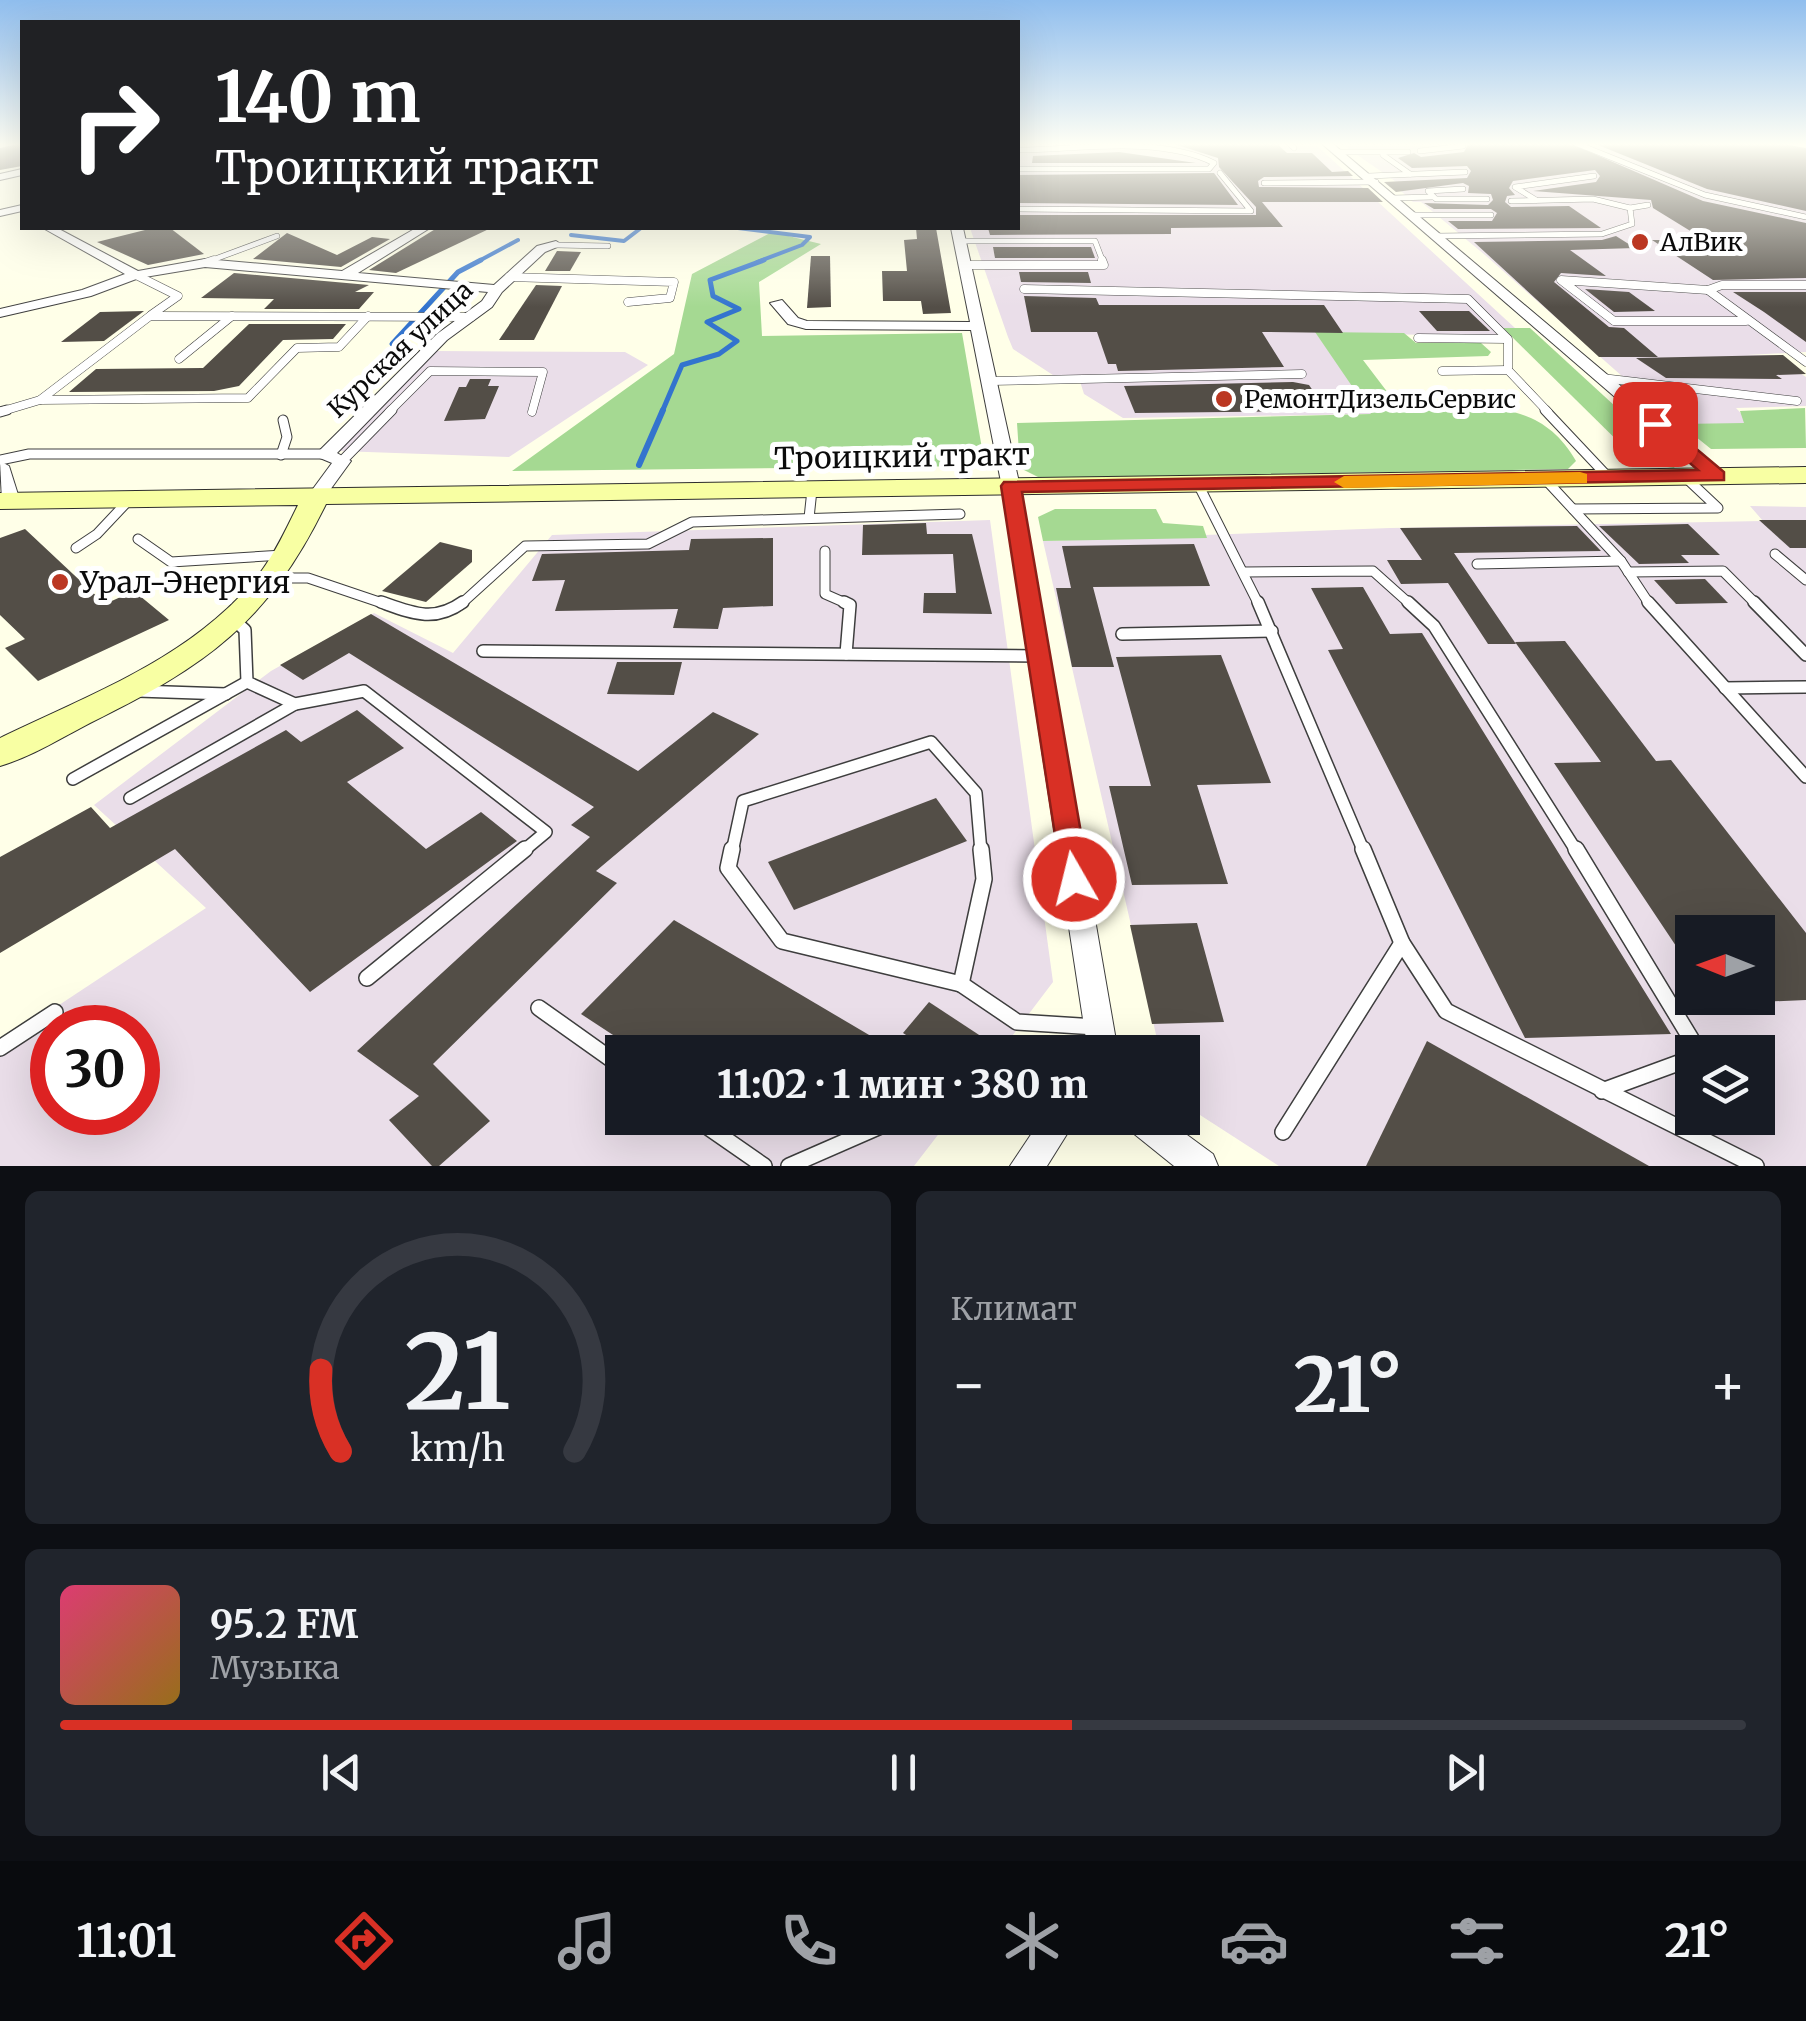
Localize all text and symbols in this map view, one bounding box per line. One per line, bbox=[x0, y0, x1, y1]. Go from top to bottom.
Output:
text: 140 m bbox=[215, 53, 421, 141]
icon: right bbox=[50, 60, 180, 190]
text: Троицкий тракт bbox=[215, 140, 599, 196]
place label: АлВик bbox=[1659, 226, 1743, 258]
marker: АлВик bbox=[1629, 231, 1651, 253]
street label: Курская улица bbox=[321, 274, 479, 424]
pin bbox=[1613, 382, 1698, 467]
place label: РемонтДизельСервис bbox=[1244, 383, 1516, 415]
marker: РемонтДизельСервис bbox=[1213, 388, 1235, 410]
icon: arrive bbox=[1628, 397, 1683, 452]
street label: Троицкий тракт bbox=[774, 435, 1030, 477]
place label: Урал-Энергия bbox=[79, 563, 290, 601]
marker: Урал-Энергия bbox=[49, 571, 71, 593]
position arrow bbox=[1022, 827, 1126, 931]
north arrow bbox=[1675, 915, 1775, 1015]
map controls bbox=[1675, 915, 1775, 1135]
speed limit sign: 30 bbox=[30, 1005, 160, 1135]
button: layers bbox=[1675, 1035, 1775, 1135]
text: 11:02 · 1 мин · 380 m bbox=[717, 1061, 1088, 1108]
text: Климат bbox=[951, 1289, 1077, 1329]
text: 21 bbox=[405, 1307, 511, 1437]
text: 21° bbox=[1294, 1338, 1403, 1432]
text: − bbox=[951, 1350, 987, 1419]
text: + bbox=[1709, 1350, 1746, 1419]
text: km/h bbox=[410, 1426, 505, 1471]
text: 95.2 FM bbox=[210, 1601, 358, 1648]
text: Музыка bbox=[210, 1648, 340, 1688]
icon: previous bbox=[314, 1745, 369, 1800]
icon: pause bbox=[876, 1745, 931, 1800]
icon: next bbox=[1438, 1745, 1493, 1800]
icon: directions bbox=[329, 1906, 399, 1976]
icon: music bbox=[552, 1906, 622, 1976]
icon: phone bbox=[774, 1906, 844, 1976]
icon: climate bbox=[997, 1906, 1067, 1976]
icon: car bbox=[1219, 1906, 1289, 1976]
icon: filters bbox=[1442, 1906, 1512, 1976]
text: 11:01 bbox=[76, 1913, 176, 1969]
text: 21° bbox=[1665, 1913, 1730, 1969]

